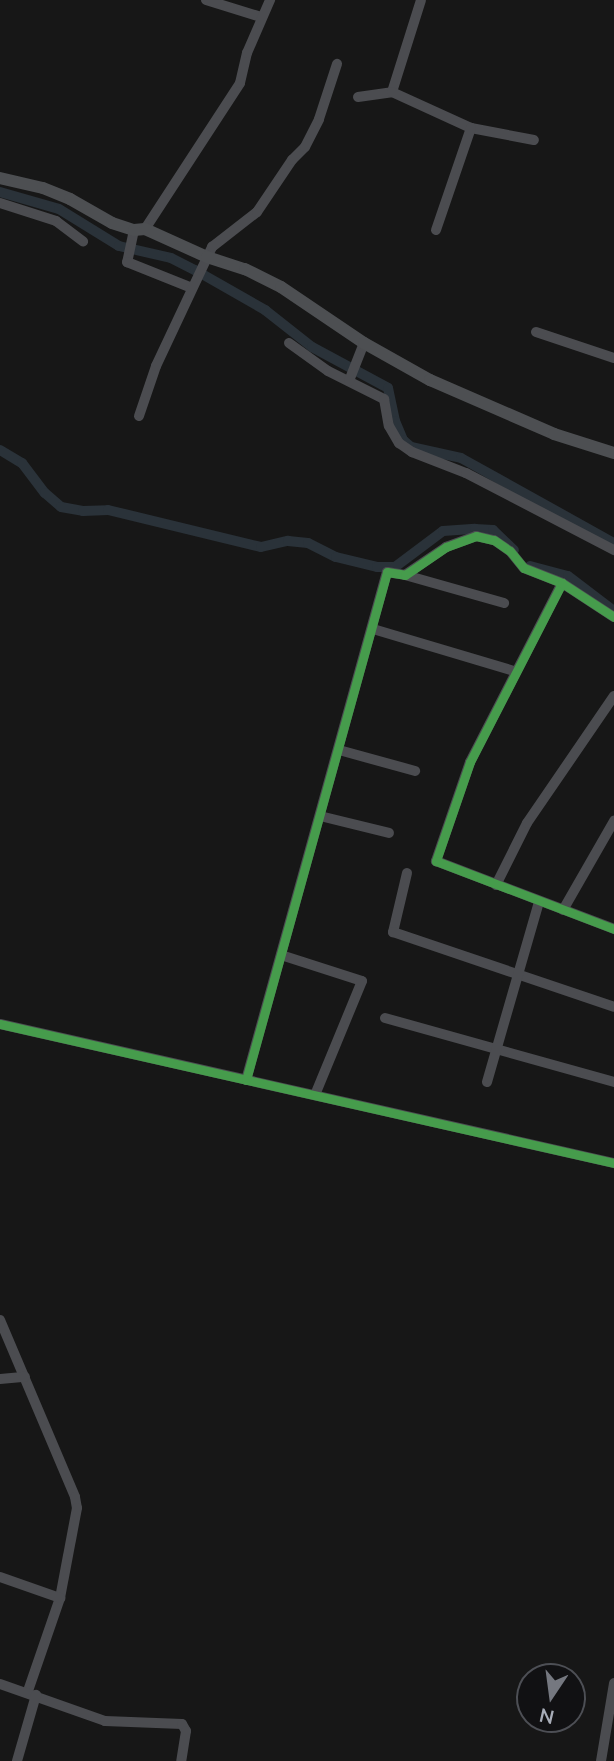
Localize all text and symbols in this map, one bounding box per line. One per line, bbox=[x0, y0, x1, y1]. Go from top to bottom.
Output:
north arrow bbox=[516, 1663, 586, 1733]
text: N bbox=[537, 1703, 556, 1730]

